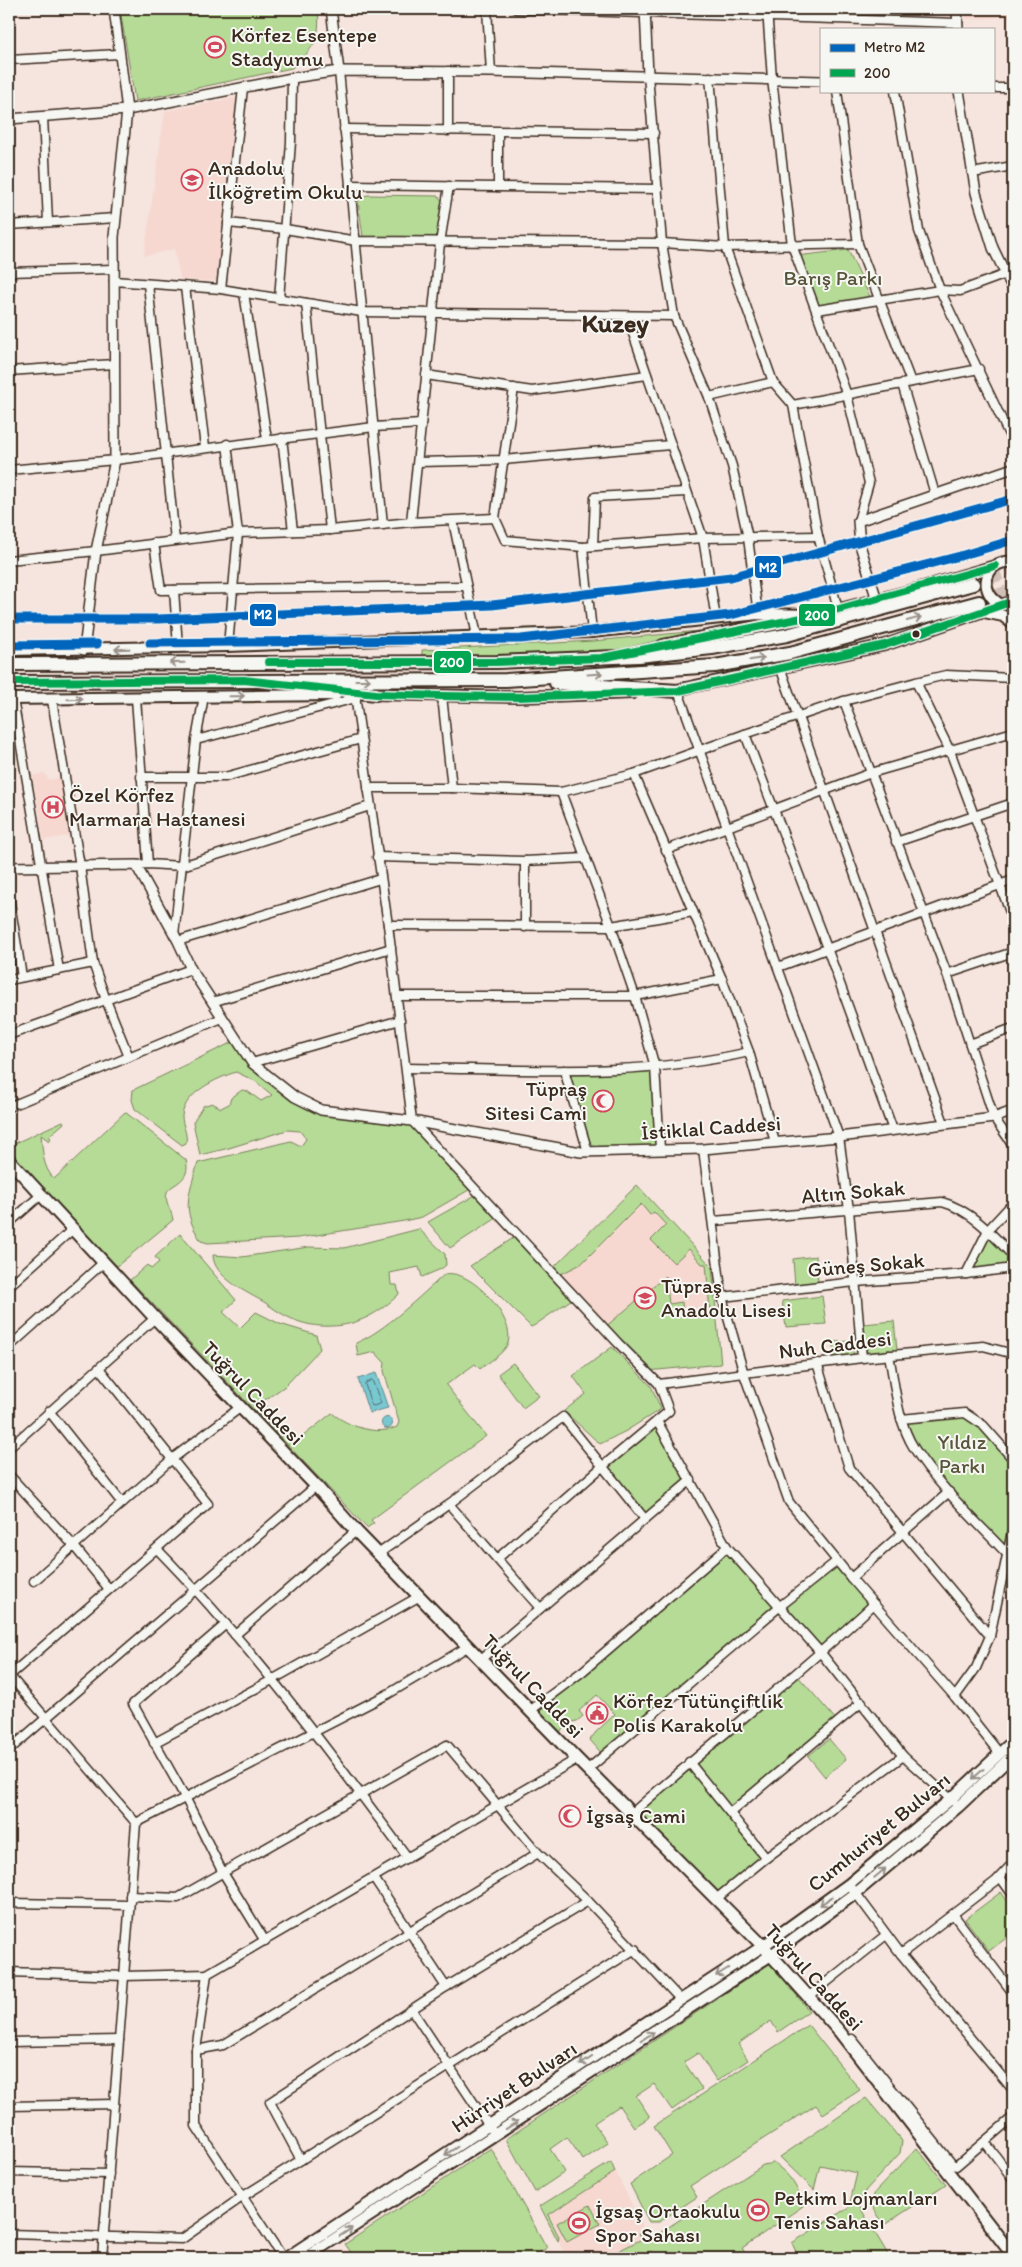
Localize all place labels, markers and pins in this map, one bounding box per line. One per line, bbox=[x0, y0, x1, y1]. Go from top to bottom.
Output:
place label: Körfez Esentepe Stadyumu bbox=[231, 22, 377, 71]
sports icon: Körfez Esentepe Stadyumu bbox=[203, 35, 227, 59]
place label: Anadolu İlköğretim Okulu bbox=[208, 155, 363, 204]
school or university icon: Anadolu İlköğretim Okulu bbox=[180, 168, 204, 192]
unlabelled marker bbox=[911, 629, 921, 639]
place label: Özel Körfez Marmara Hastanesi bbox=[69, 782, 246, 831]
hospital icon: Özel Körfez Marmara Hastanesi bbox=[41, 795, 65, 819]
place label: Tüpraş Sitesi Cami bbox=[485, 1076, 587, 1125]
mosque icon: Tüpraş Sitesi Cami bbox=[591, 1089, 615, 1113]
place label: Tüpraş Anadolu Lisesi bbox=[661, 1273, 791, 1322]
school or university icon: Tüpraş Anadolu Lisesi bbox=[633, 1286, 657, 1310]
place label: Körfez Tütünçiftlik Polis Karakolu bbox=[613, 1688, 783, 1737]
public building icon: Körfez Tütünçiftlik Polis Karakolu bbox=[585, 1701, 609, 1725]
place label: İgsaş Cami bbox=[586, 1803, 686, 1828]
mosque icon: İgsaş Cami bbox=[558, 1804, 582, 1828]
place label: Petkim Lojmanları Tenis Sahası bbox=[774, 2185, 938, 2234]
place label: İgsaş Ortaokulu Spor Sahası bbox=[595, 2198, 740, 2247]
sports icon: Petkim Lojmanları Tenis Sahası bbox=[746, 2198, 770, 2222]
sports icon: İgsaş Ortaokulu Spor Sahası bbox=[567, 2211, 591, 2235]

